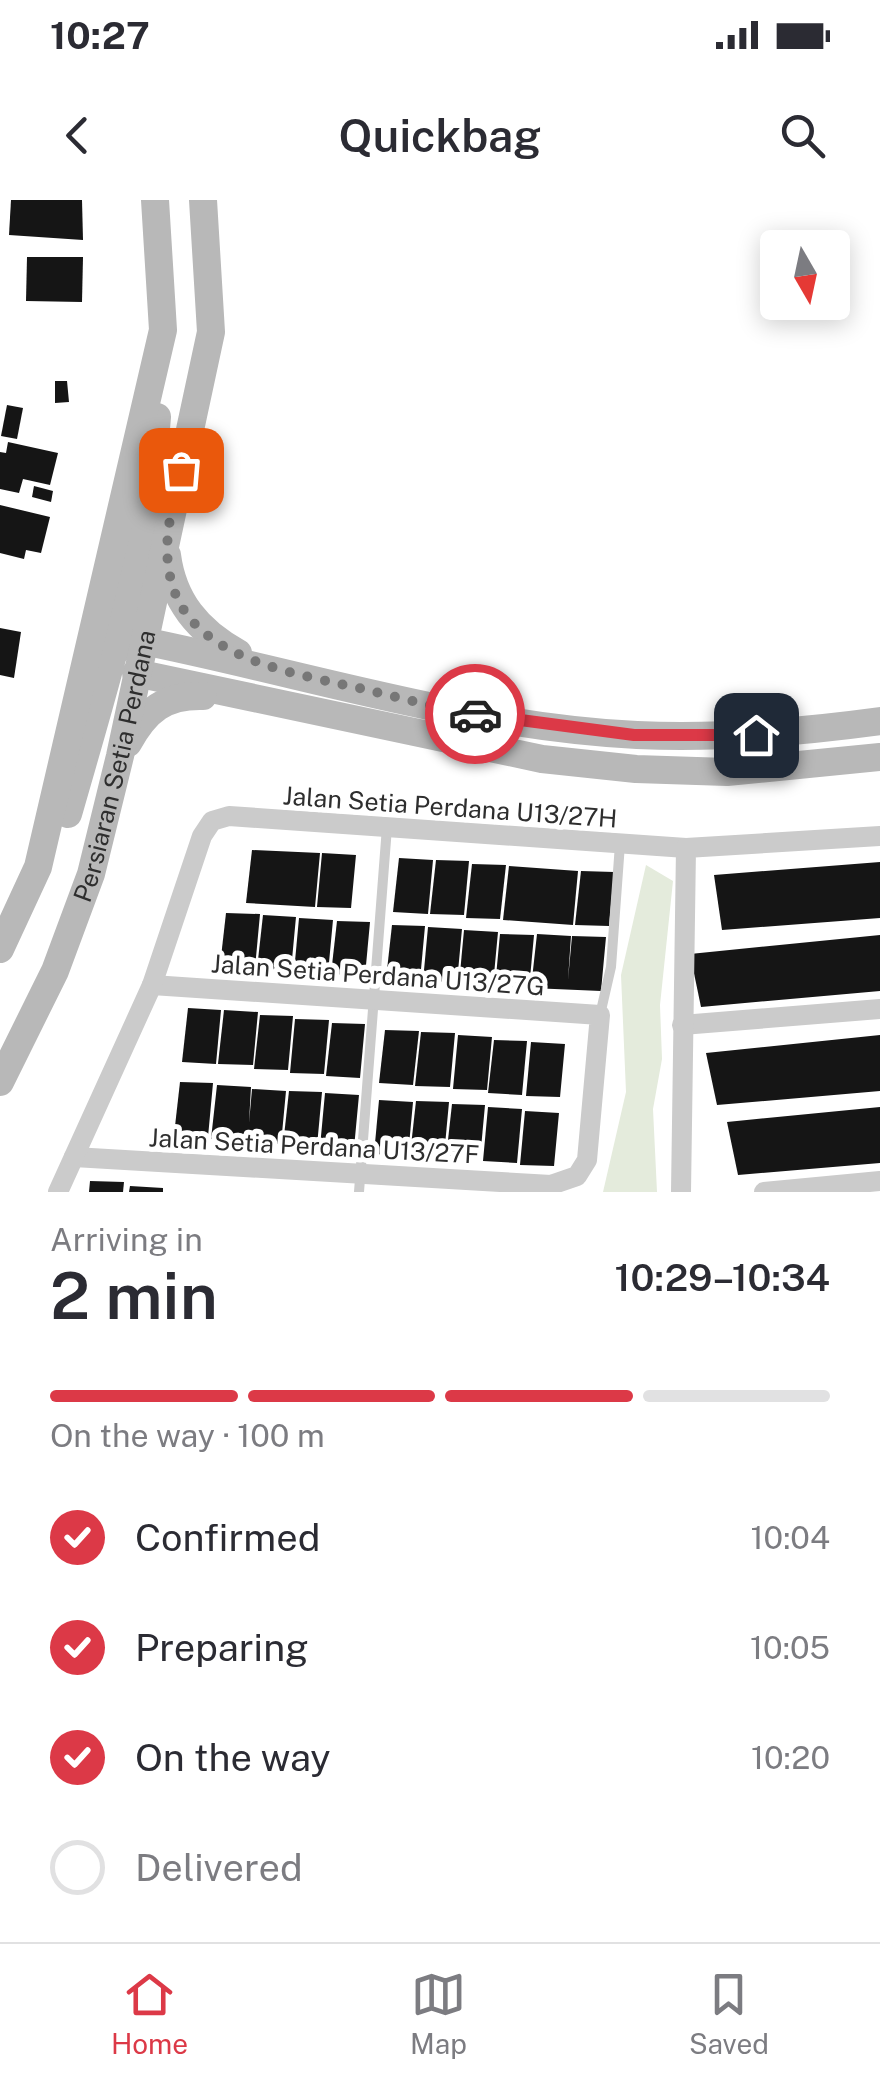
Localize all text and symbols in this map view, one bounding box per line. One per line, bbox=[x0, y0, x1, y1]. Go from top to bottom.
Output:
text: 10:27 bbox=[50, 13, 150, 58]
icon: back bbox=[50, 108, 105, 163]
icon: search bbox=[775, 108, 830, 163]
text: Quickbag bbox=[339, 109, 541, 162]
north arrow bbox=[760, 230, 850, 320]
map controls bbox=[760, 230, 850, 320]
pin bbox=[139, 428, 224, 513]
icon: bag bbox=[154, 443, 209, 498]
street label: Persiaran Setia Perdana bbox=[67, 627, 162, 906]
courier bbox=[425, 664, 525, 764]
icon: car bbox=[448, 687, 503, 742]
pin bbox=[714, 693, 799, 778]
icon: home bbox=[729, 708, 784, 763]
street label: Jalan Setia Perdana U13/27H bbox=[282, 780, 618, 834]
street label: Jalan Setia Perdana U13/27G bbox=[210, 948, 546, 1002]
street label: Jalan Setia Perdana U13/27F bbox=[148, 1122, 480, 1170]
text: Arriving in bbox=[50, 1221, 203, 1258]
text: 10:29–10:34 bbox=[615, 1255, 830, 1300]
text: 2 min bbox=[50, 1257, 218, 1334]
text: On the way · 100 m bbox=[50, 1417, 325, 1454]
icon: check bbox=[50, 1510, 105, 1565]
text: Confirmed bbox=[135, 1515, 320, 1560]
text: 10:04 bbox=[751, 1519, 830, 1556]
icon: check bbox=[50, 1620, 105, 1675]
text: Preparing bbox=[135, 1625, 309, 1670]
text: 10:05 bbox=[750, 1629, 830, 1666]
icon: check bbox=[50, 1730, 105, 1785]
text: On the way bbox=[135, 1735, 331, 1780]
text: 10:20 bbox=[751, 1739, 830, 1776]
text: Delivered bbox=[135, 1845, 303, 1890]
tab: Home bbox=[111, 1967, 188, 2060]
tab: Map bbox=[410, 1967, 467, 2060]
tab: Saved bbox=[689, 1967, 769, 2060]

